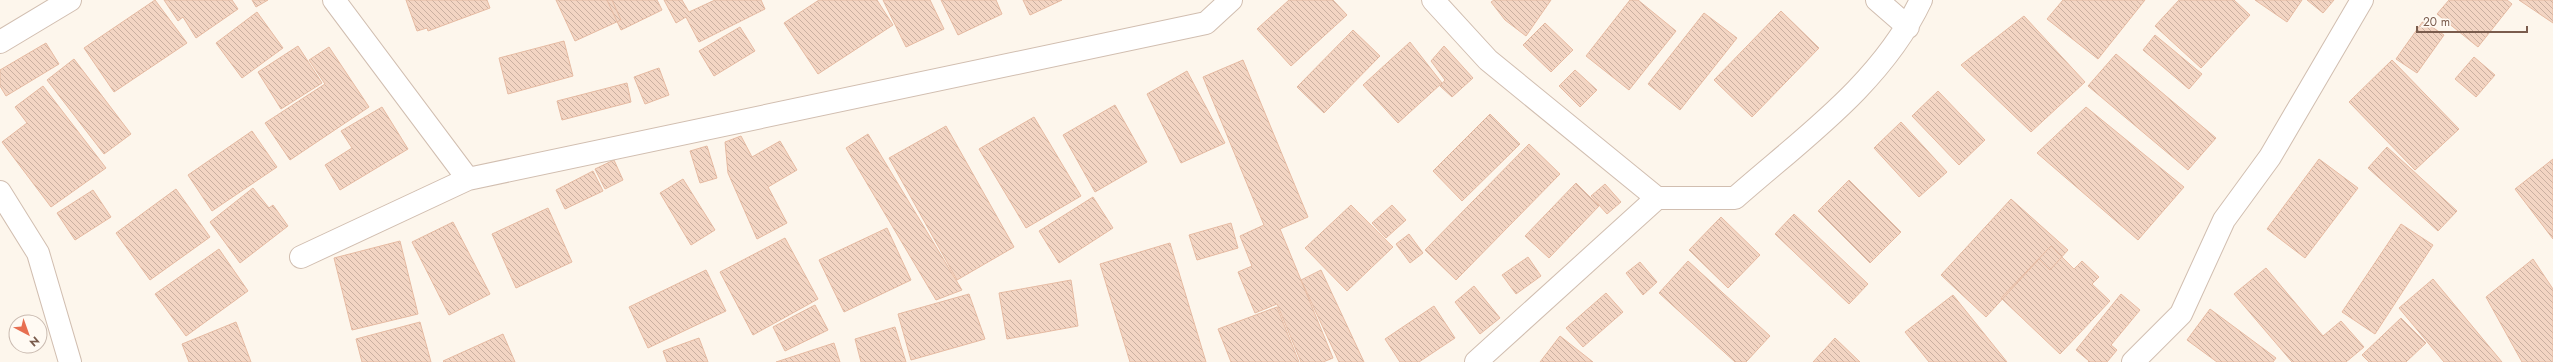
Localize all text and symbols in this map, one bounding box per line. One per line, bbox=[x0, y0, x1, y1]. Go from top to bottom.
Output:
scale bar bbox=[2417, 8, 2527, 34]
text: 20 m bbox=[2423, 13, 2450, 31]
north arrow bbox=[8, 314, 48, 354]
text: N bbox=[26, 333, 43, 350]

